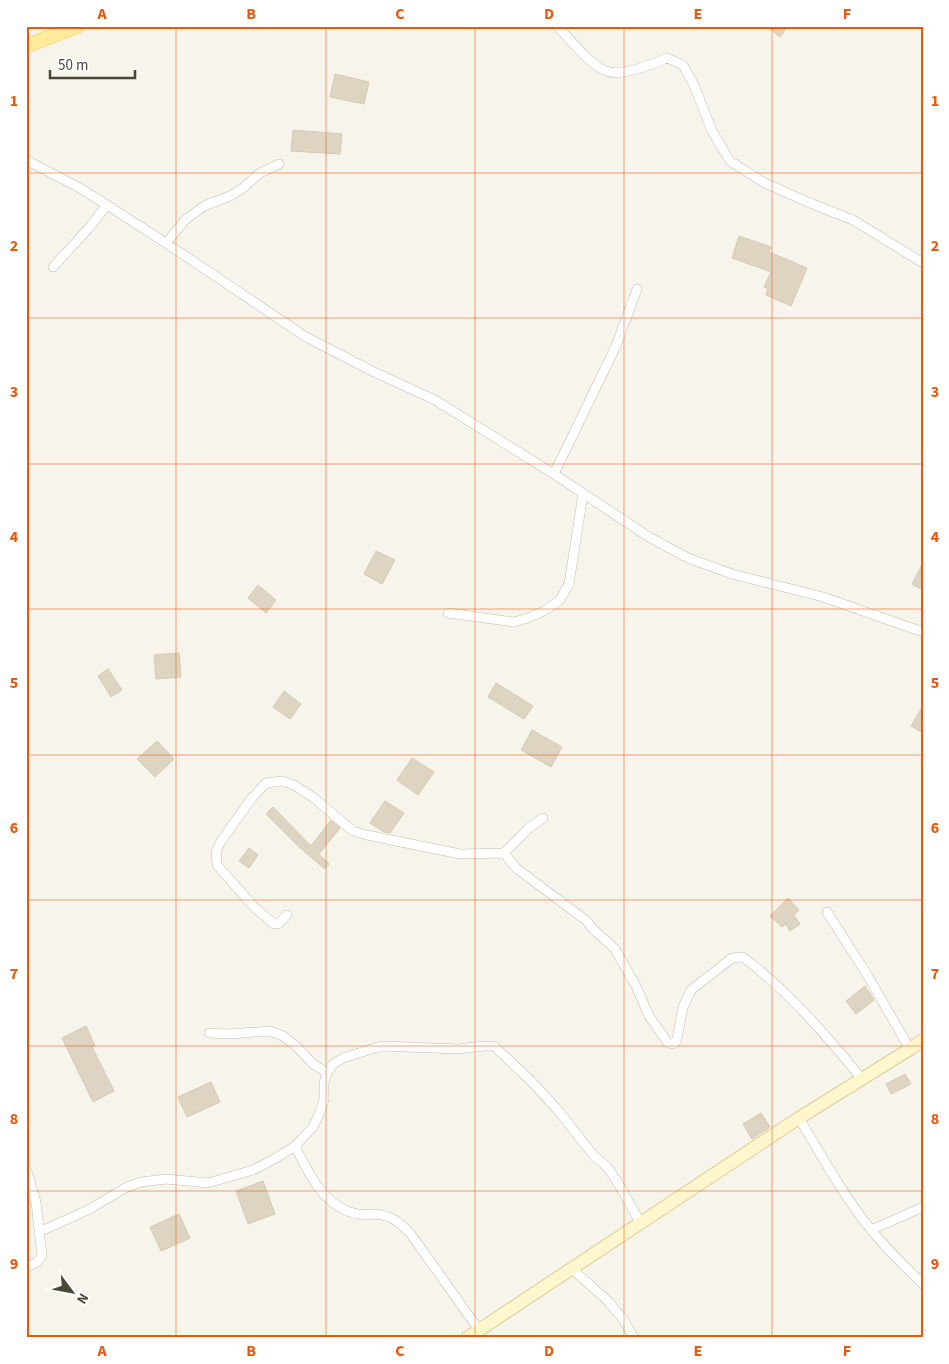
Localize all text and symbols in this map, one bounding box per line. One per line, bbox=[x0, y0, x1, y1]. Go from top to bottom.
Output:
text: A bbox=[96, 3, 107, 25]
text: B bbox=[246, 3, 256, 25]
text: C bbox=[395, 3, 405, 25]
text: D bbox=[544, 3, 554, 25]
text: E bbox=[694, 3, 702, 25]
text: F bbox=[843, 3, 851, 25]
scale bar bbox=[50, 48, 135, 80]
text: 50 m bbox=[58, 55, 88, 76]
text: 1 bbox=[10, 90, 18, 112]
text: 1 bbox=[931, 90, 939, 112]
text: 2 bbox=[10, 235, 18, 257]
text: 2 bbox=[931, 235, 939, 257]
text: 3 bbox=[10, 381, 18, 403]
text: 3 bbox=[931, 381, 939, 403]
text: 4 bbox=[10, 526, 19, 548]
text: 4 bbox=[931, 526, 940, 548]
text: 5 bbox=[10, 672, 18, 694]
text: 5 bbox=[931, 672, 939, 694]
text: 6 bbox=[10, 817, 18, 839]
text: 6 bbox=[931, 817, 939, 839]
text: 7 bbox=[10, 963, 18, 985]
text: 7 bbox=[931, 963, 939, 985]
text: 8 bbox=[10, 1108, 18, 1130]
text: 8 bbox=[931, 1108, 939, 1130]
text: 9 bbox=[10, 1253, 18, 1275]
text: 9 bbox=[931, 1253, 939, 1275]
north arrow bbox=[48, 1266, 98, 1316]
text: N bbox=[71, 1289, 93, 1308]
text: A bbox=[96, 1340, 107, 1362]
text: B bbox=[246, 1340, 256, 1362]
text: C bbox=[395, 1340, 405, 1362]
text: D bbox=[544, 1340, 554, 1362]
text: E bbox=[694, 1340, 702, 1362]
text: F bbox=[843, 1340, 851, 1362]

